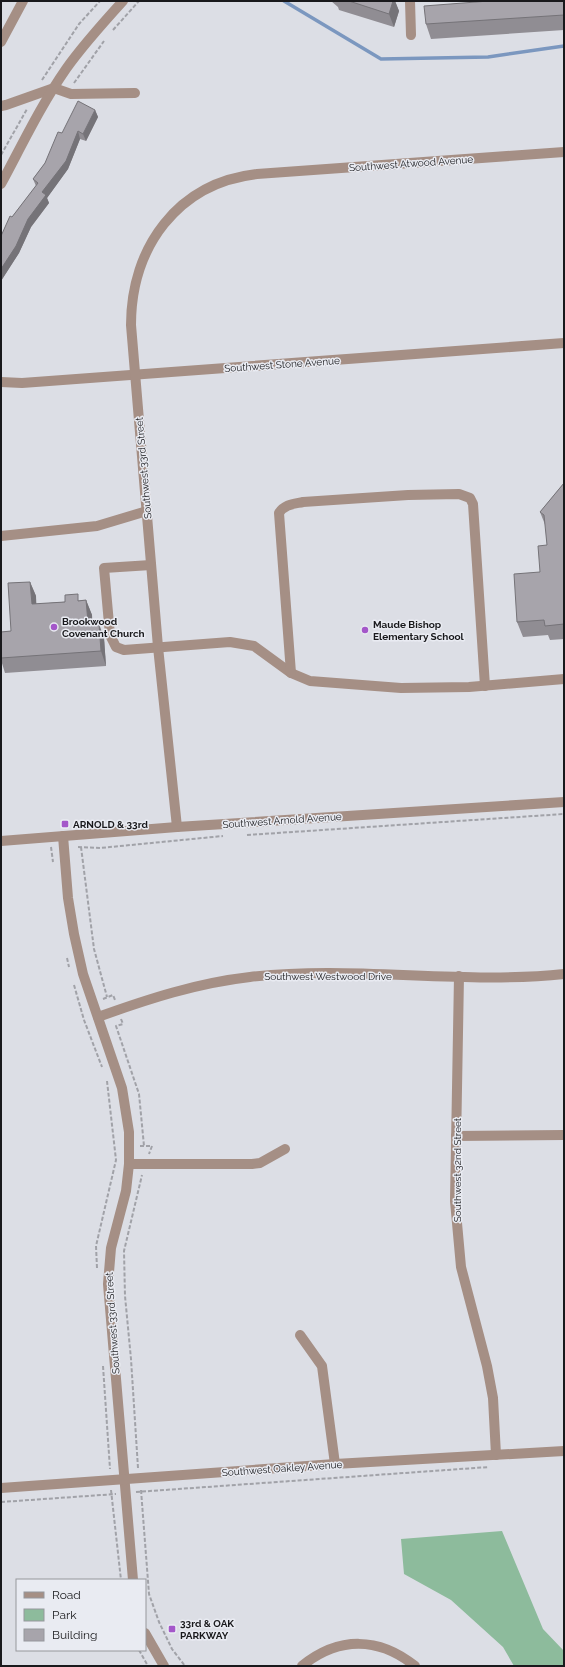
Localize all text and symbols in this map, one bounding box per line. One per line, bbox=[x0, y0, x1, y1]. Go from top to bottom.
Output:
street label: Southwest Atwood Avenue bbox=[349, 154, 474, 173]
street label: Southwest Stone Avenue bbox=[224, 355, 340, 374]
street label: Southwest 33rd Street bbox=[134, 416, 153, 519]
place label: Brookwood Covenant Church bbox=[62, 616, 145, 639]
place label: Maude Bishop Elementary School bbox=[373, 619, 465, 642]
marker: Brookwood Covenant Church bbox=[49, 622, 59, 632]
marker: Maude Bishop Elementary School bbox=[360, 625, 370, 635]
street label: Southwest Arnold Avenue bbox=[222, 811, 342, 830]
marker: ARNOLD & 33rd bbox=[60, 819, 70, 829]
place label: ARNOLD & 33rd bbox=[73, 819, 148, 830]
street label: Southwest Westwood Drive bbox=[264, 971, 392, 982]
street label: Southwest 32nd Street bbox=[452, 1117, 463, 1222]
street label: Southwest 33rd Street bbox=[103, 1271, 122, 1374]
street label: Southwest Oakley Avenue bbox=[221, 1459, 343, 1478]
legend bbox=[16, 1579, 146, 1651]
text: Road bbox=[52, 1588, 81, 1602]
text: Park bbox=[52, 1608, 77, 1622]
place label: 33rd & OAK PARKWAY bbox=[180, 1618, 234, 1641]
marker: 33rd & OAK PARKWAY bbox=[167, 1624, 177, 1634]
text: Building bbox=[52, 1628, 98, 1642]

